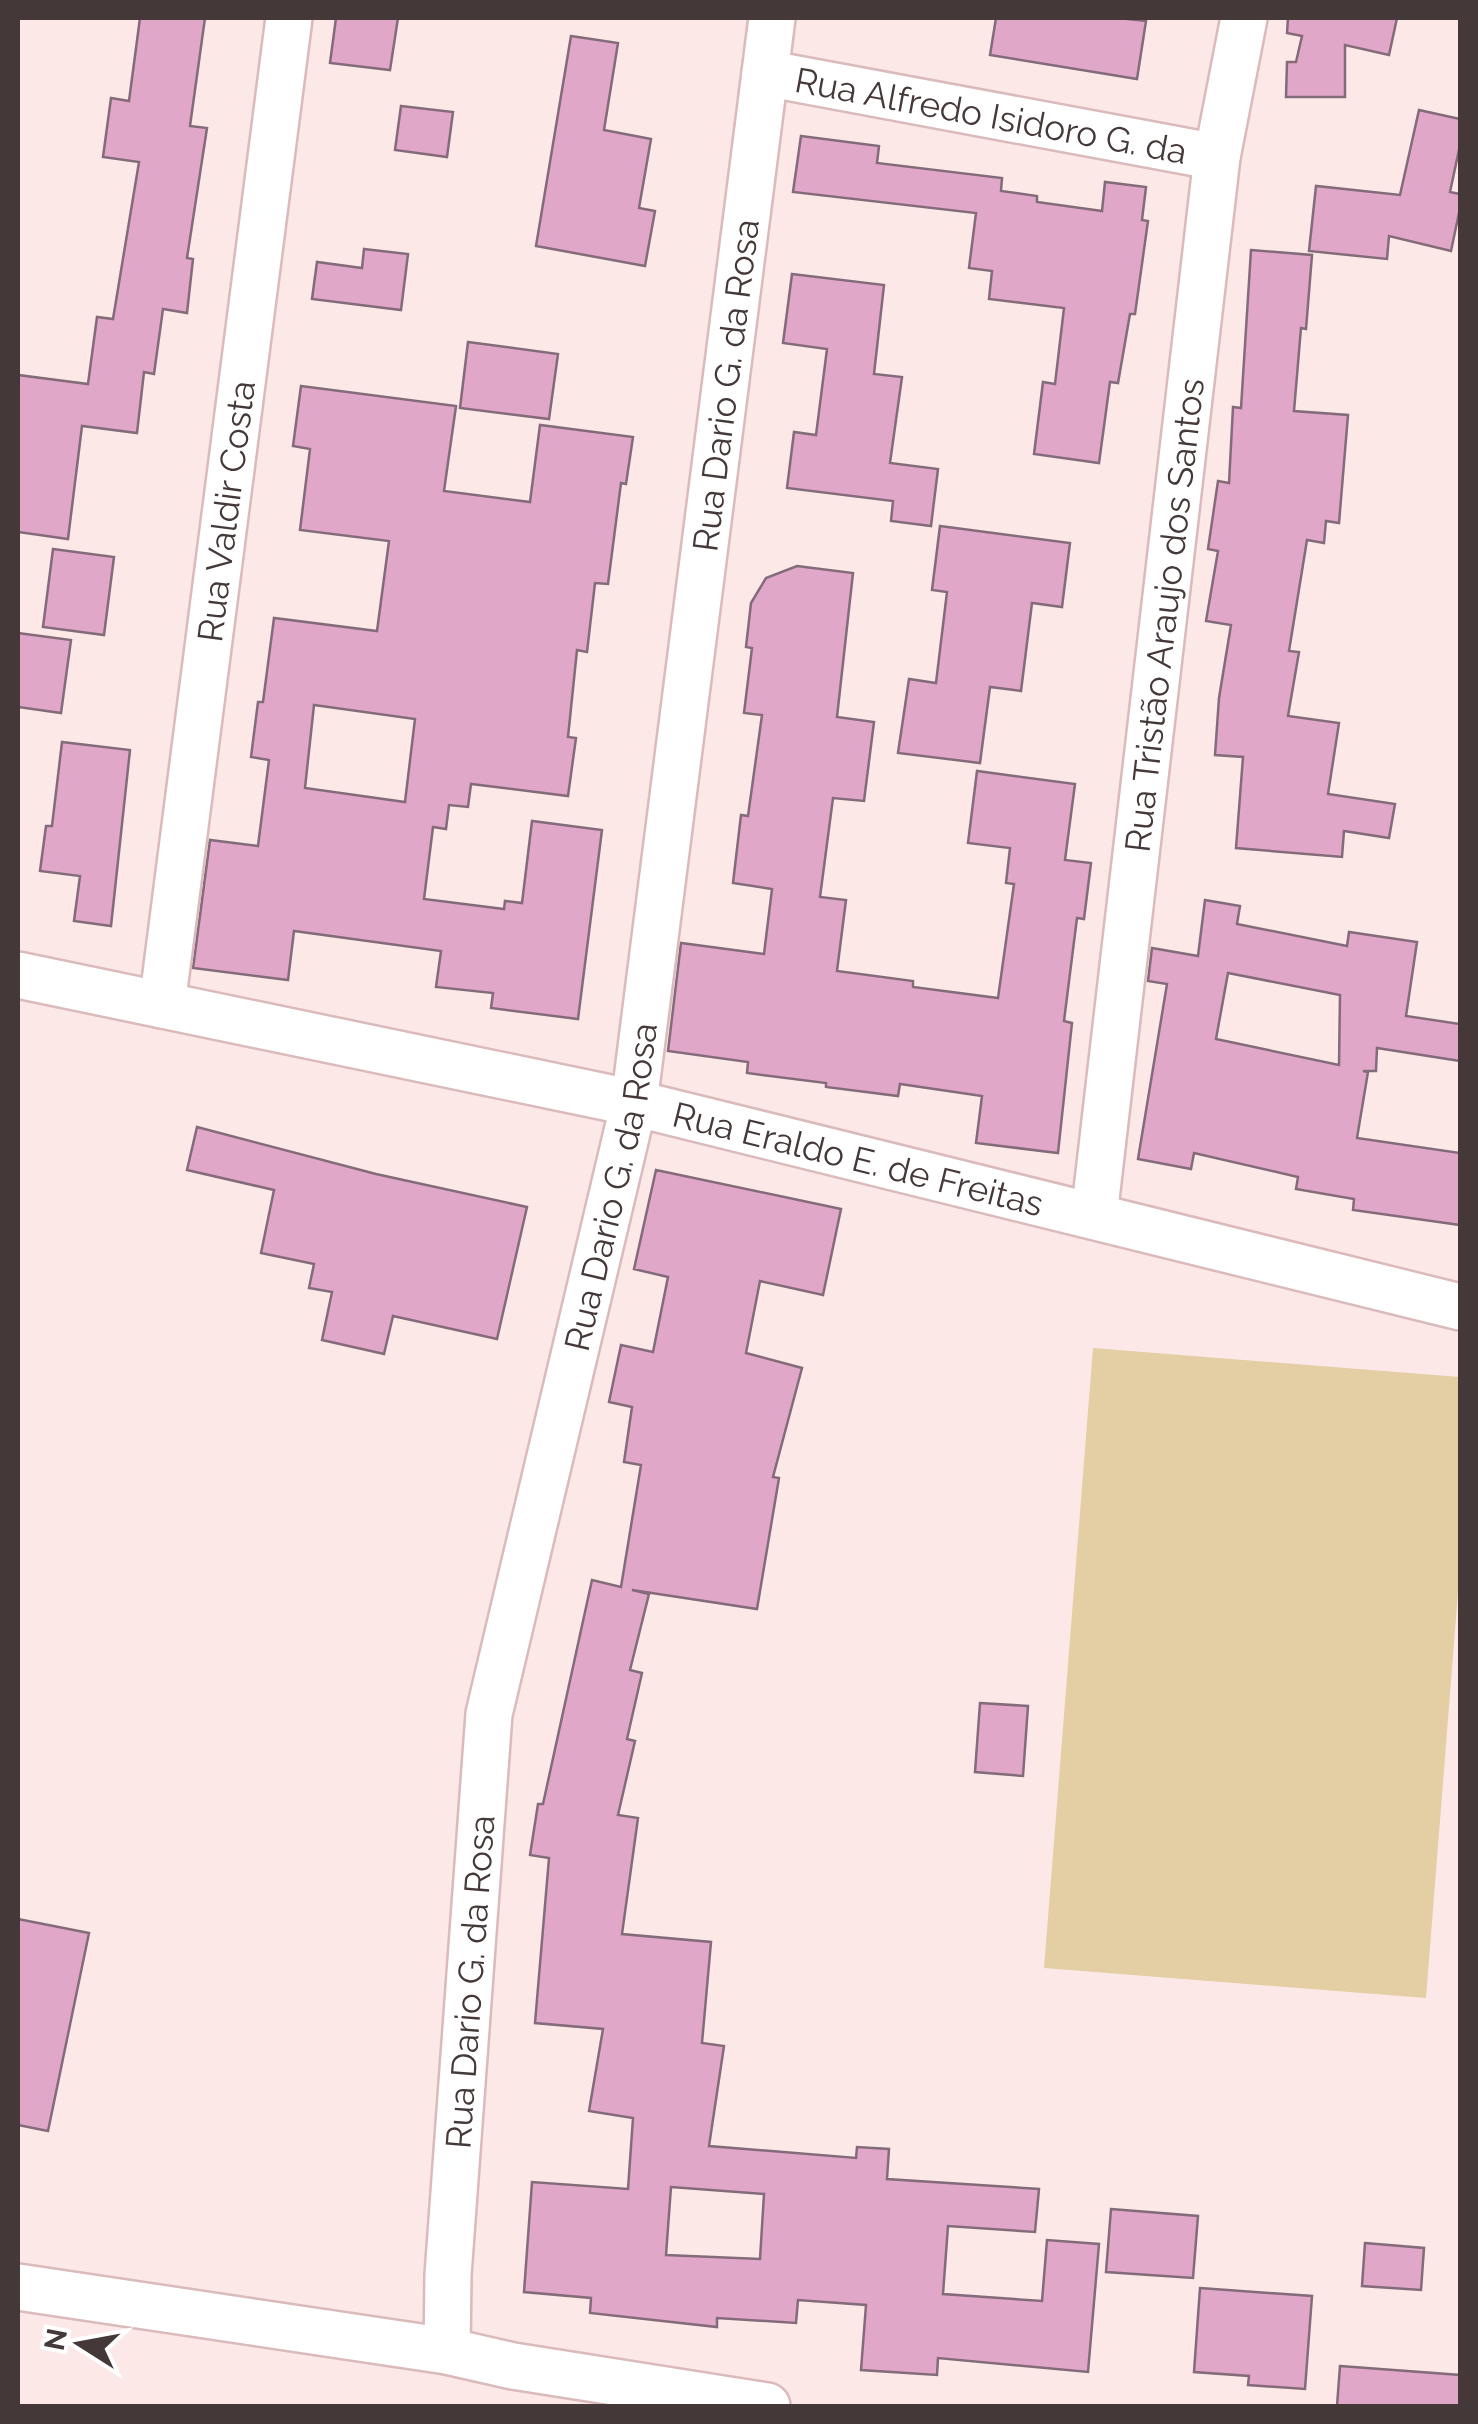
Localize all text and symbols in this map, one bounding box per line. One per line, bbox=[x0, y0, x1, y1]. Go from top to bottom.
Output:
street label: Rua Alfredo Isidoro G. da bbox=[792, 59, 1190, 171]
street label: Rua Dario G. da Rosa bbox=[684, 217, 767, 554]
street label: Rua Tristão Araujo dos Santos bbox=[1116, 376, 1212, 854]
street label: Rua Valdir Costa bbox=[188, 378, 263, 644]
street label: Rua Dario G. da Rosa bbox=[555, 1020, 665, 1355]
street label: Rua Eraldo E. de Freitas bbox=[669, 1093, 1047, 1224]
street label: Rua Dario G. da Rosa bbox=[437, 1813, 502, 2150]
north arrow bbox=[30, 2294, 130, 2394]
text: N bbox=[38, 2326, 74, 2353]

